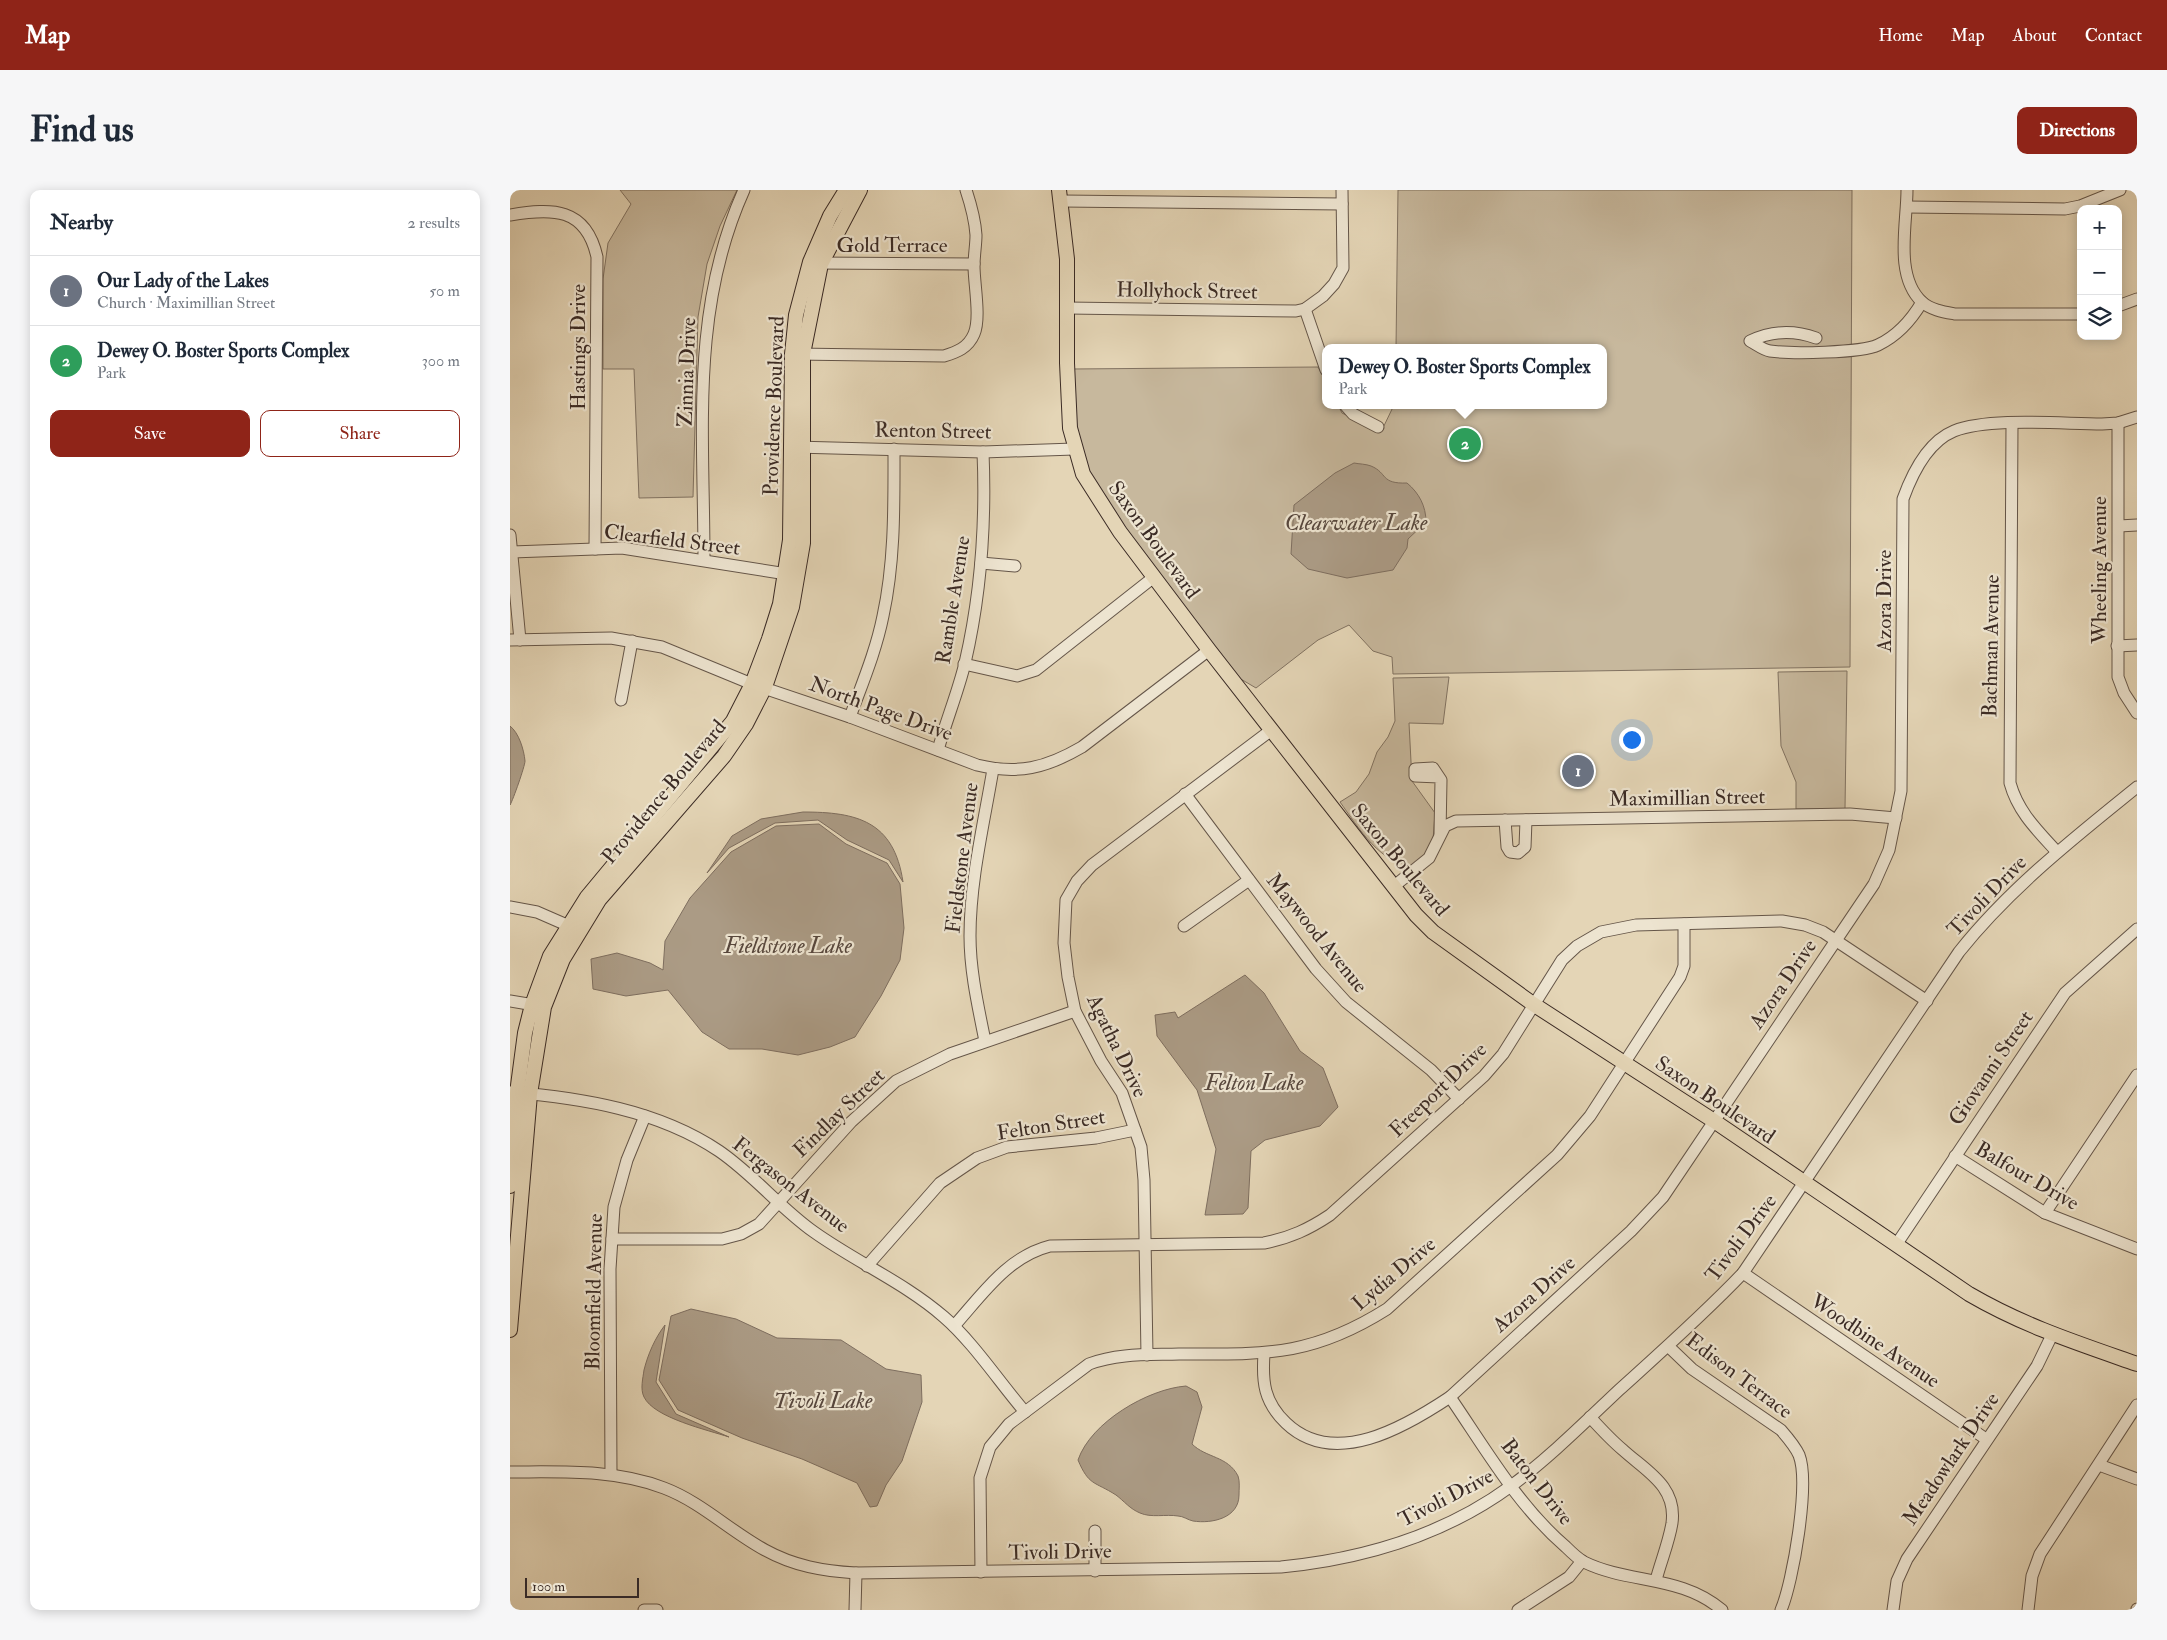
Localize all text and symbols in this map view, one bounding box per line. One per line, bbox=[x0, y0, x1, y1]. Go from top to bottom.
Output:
text: Map bbox=[25, 20, 70, 51]
text: Home bbox=[1878, 24, 1923, 47]
text: Map bbox=[1951, 24, 1985, 47]
text: About bbox=[2013, 24, 2057, 47]
text: Contact bbox=[2085, 24, 2142, 47]
button: Directions bbox=[2017, 107, 2137, 154]
text: Find us bbox=[30, 108, 134, 152]
map controls bbox=[2077, 205, 2122, 340]
button: + bbox=[2077, 205, 2122, 250]
text: Nearby bbox=[50, 209, 113, 236]
text: 2 results bbox=[407, 213, 460, 233]
street label: Gold Terrace bbox=[837, 232, 948, 259]
button: − bbox=[2077, 250, 2122, 295]
text: Our Lady of the Lakes bbox=[97, 269, 269, 293]
street label: Hollyhock Street bbox=[1116, 276, 1258, 306]
text: 1 bbox=[63, 281, 69, 301]
text: 50 m bbox=[429, 281, 460, 301]
street label: Hastings Drive bbox=[565, 284, 592, 410]
text: Church · Maximillian Street bbox=[97, 293, 275, 313]
button: layers bbox=[2077, 295, 2122, 340]
street label: Providence Boulevard bbox=[757, 315, 791, 497]
street label: Zinnia Drive bbox=[672, 316, 702, 427]
text: Dewey O. Boster Sports Complex bbox=[97, 339, 350, 363]
popup bbox=[1322, 344, 1607, 409]
text: 2 bbox=[62, 351, 70, 371]
text: 300 m bbox=[422, 351, 460, 371]
text: Dewey O. Boster Sports Complex bbox=[1338, 355, 1591, 379]
text: Park bbox=[97, 363, 126, 383]
text: Park bbox=[1338, 379, 1367, 399]
button: Save bbox=[50, 410, 250, 457]
button: Share bbox=[260, 410, 460, 457]
street label: Renton Street bbox=[874, 416, 992, 446]
pin: 2 bbox=[1449, 425, 1481, 463]
street label: Saxon Boulevard bbox=[1102, 476, 1206, 605]
street label: Wheeling Avenue bbox=[2086, 496, 2113, 645]
water label: Clearwater Lake bbox=[1285, 509, 1428, 537]
street label: Clearfield Street bbox=[602, 518, 742, 562]
street label: Ramble Avenue bbox=[930, 534, 976, 666]
street label: Azora Drive bbox=[1871, 549, 1898, 653]
street label: Bachman Avenue bbox=[1976, 574, 2006, 718]
street label: North Page Drive bbox=[806, 671, 957, 747]
street label: Providence Boulevard bbox=[596, 714, 733, 870]
your location bbox=[1619, 727, 1645, 753]
pin: 1 bbox=[1562, 752, 1594, 790]
street label: Fieldstone Avenue bbox=[939, 781, 985, 935]
street label: Maximillian Street bbox=[1609, 783, 1766, 813]
street label: Saxon Boulevard bbox=[1345, 798, 1456, 923]
street label: Tivoli Drive bbox=[1941, 849, 2033, 943]
street label: Maywood Avenue bbox=[1260, 868, 1374, 999]
water label: Fieldstone Lake bbox=[723, 932, 853, 960]
street label: Azora Drive bbox=[1743, 934, 1823, 1035]
street label: Agatha Drive bbox=[1080, 989, 1154, 1102]
street label: Giovanni Street bbox=[1943, 1005, 2039, 1131]
street label: Freeport Drive bbox=[1383, 1036, 1493, 1143]
street label: Saxon Boulevard bbox=[1650, 1050, 1781, 1150]
street label: Findlay Street bbox=[787, 1062, 891, 1164]
water label: Felton Lake bbox=[1204, 1069, 1304, 1097]
street label: Felton Street bbox=[995, 1103, 1107, 1147]
street label: Fergason Avenue bbox=[727, 1131, 855, 1239]
street label: Balfour Drive bbox=[1970, 1135, 2084, 1217]
street label: Tivoli Drive bbox=[1699, 1188, 1783, 1287]
street label: Bloomfield Avenue bbox=[579, 1213, 609, 1371]
street label: Lydia Drive bbox=[1347, 1231, 1442, 1317]
street label: Azora Drive bbox=[1486, 1250, 1581, 1339]
street label: Woodbine Avenue bbox=[1804, 1287, 1945, 1394]
street label: Edison Terrace bbox=[1680, 1327, 1798, 1425]
water label: Tivoli Lake bbox=[774, 1387, 873, 1415]
street label: Meadowlark Drive bbox=[1897, 1387, 2006, 1531]
street label: Baton Drive bbox=[1495, 1433, 1579, 1531]
street label: Tivoli Drive bbox=[1394, 1462, 1498, 1533]
street label: Tivoli Drive bbox=[1008, 1538, 1112, 1566]
scale bar bbox=[525, 1575, 639, 1598]
text: 100 m bbox=[532, 1578, 565, 1595]

